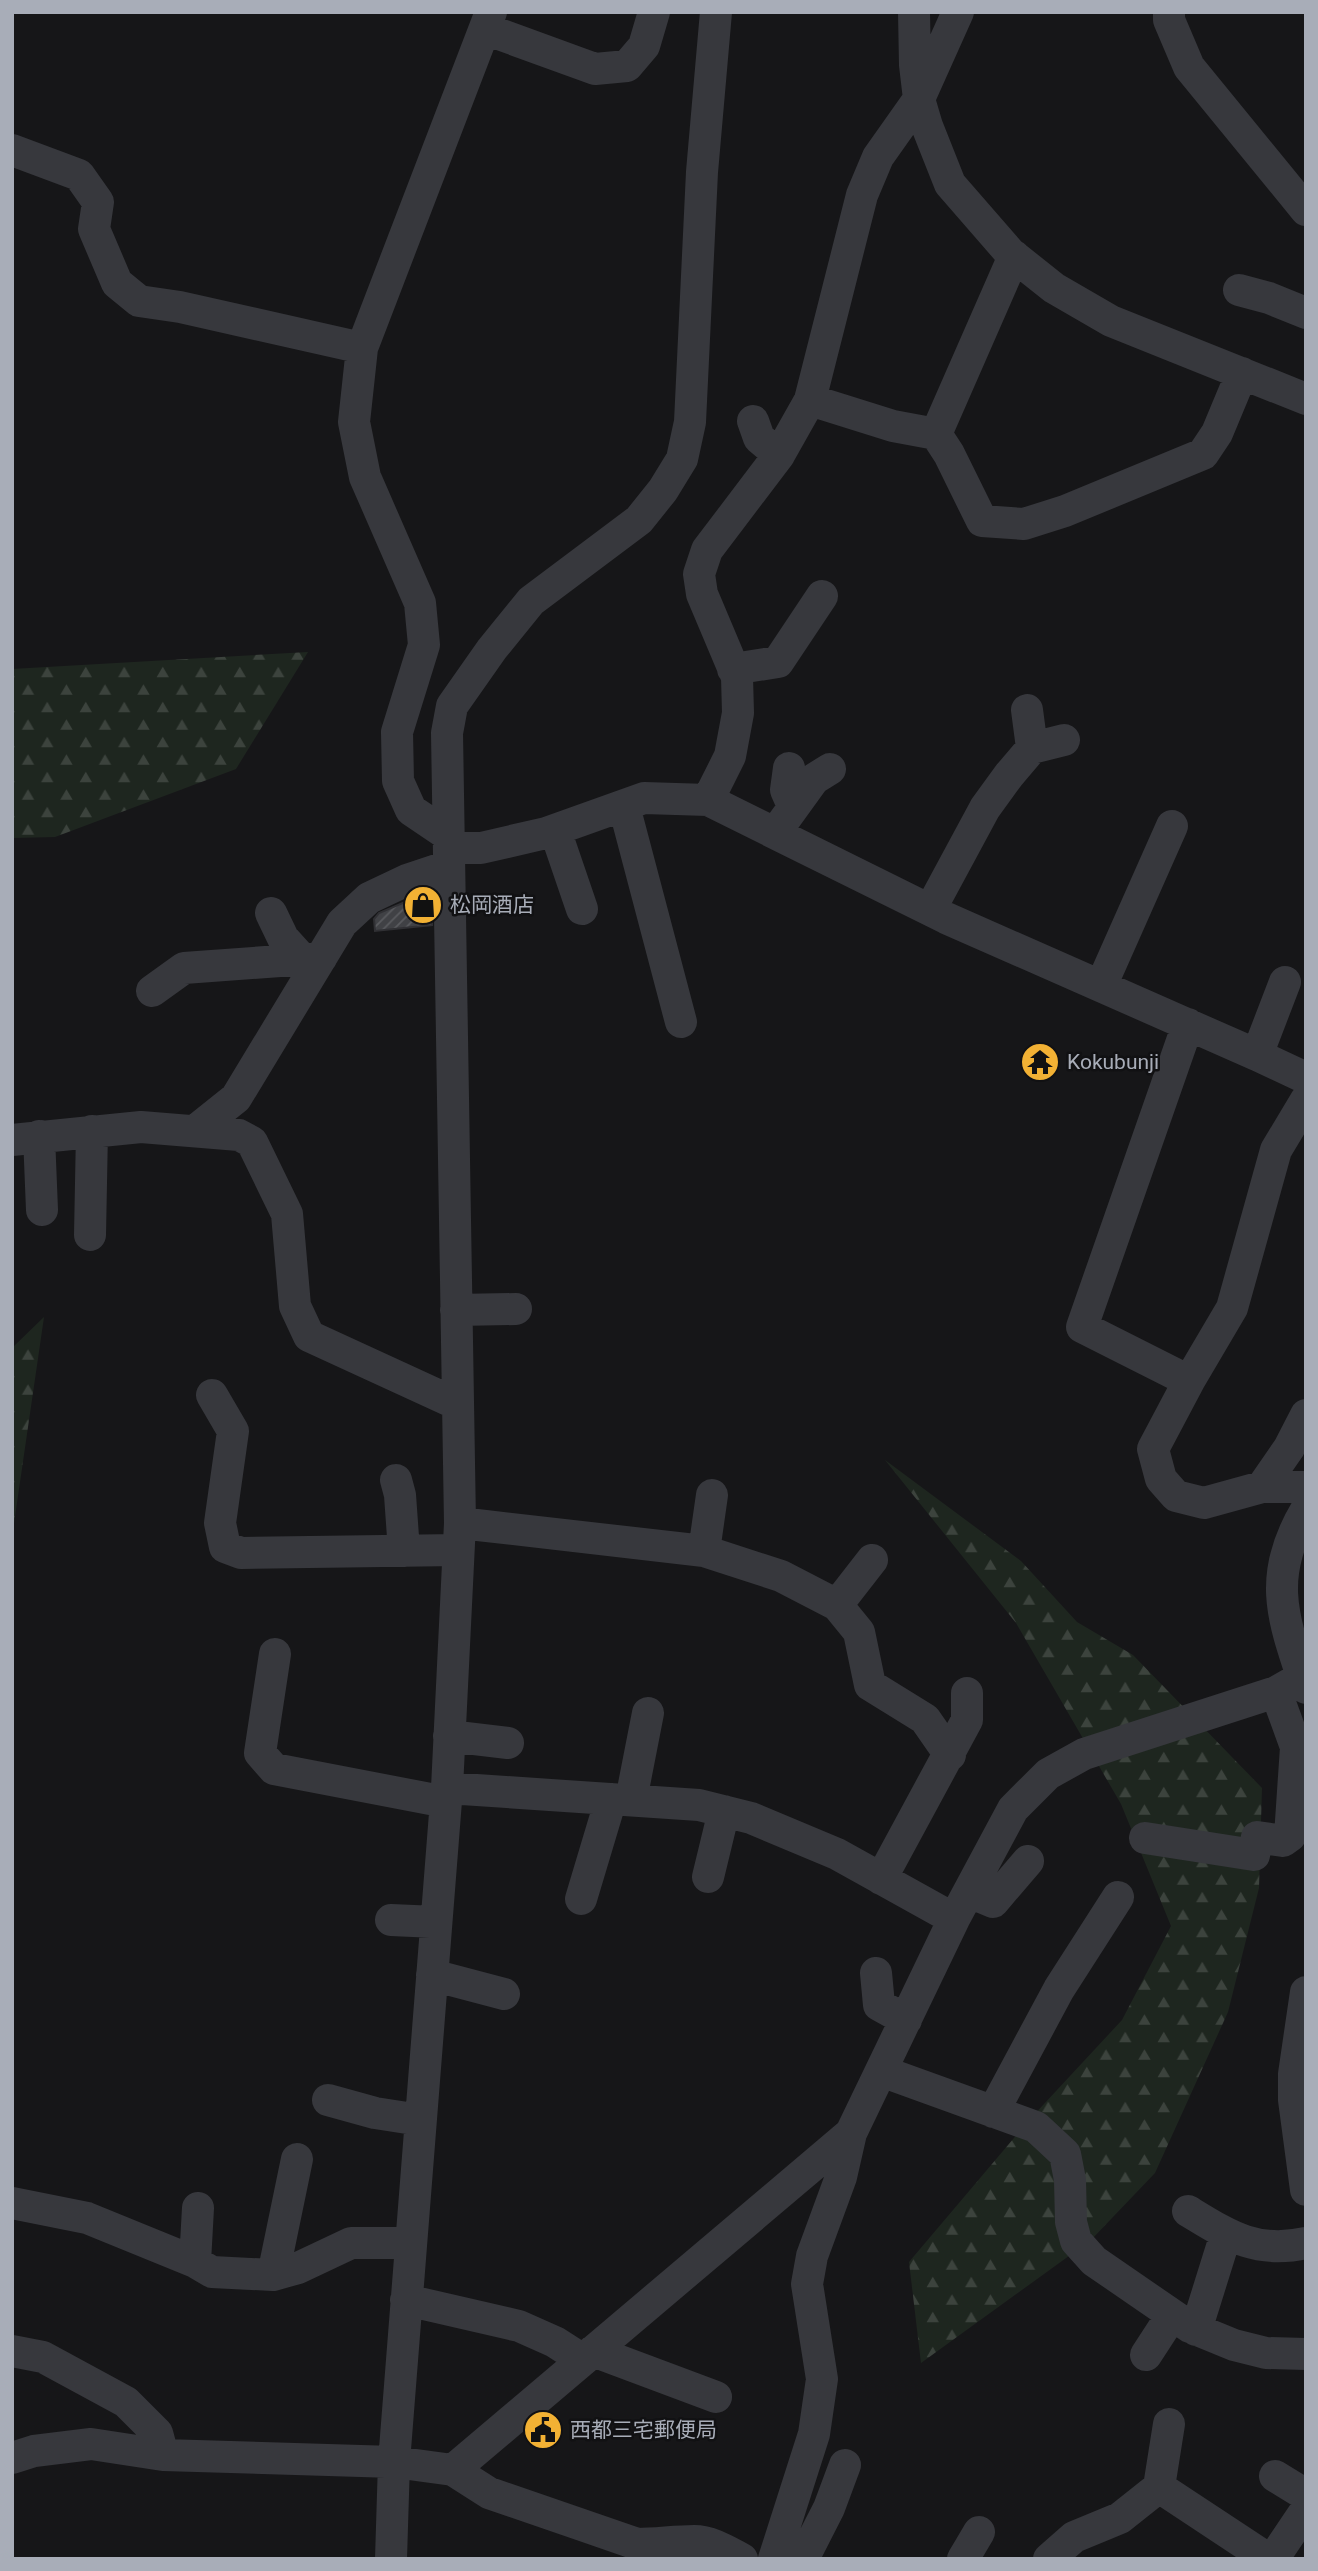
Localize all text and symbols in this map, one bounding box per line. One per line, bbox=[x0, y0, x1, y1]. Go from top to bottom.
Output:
shop icon: 松岡酒店 bbox=[402, 884, 444, 926]
place label: 松岡酒店 bbox=[450, 893, 534, 917]
temple icon: Kokubunji bbox=[1019, 1041, 1061, 1083]
place label: Kokubunji bbox=[1067, 1050, 1159, 1074]
public building icon: 西都三宅郵便局 bbox=[522, 2409, 564, 2451]
place label: 西都三宅郵便局 bbox=[570, 2418, 717, 2442]

